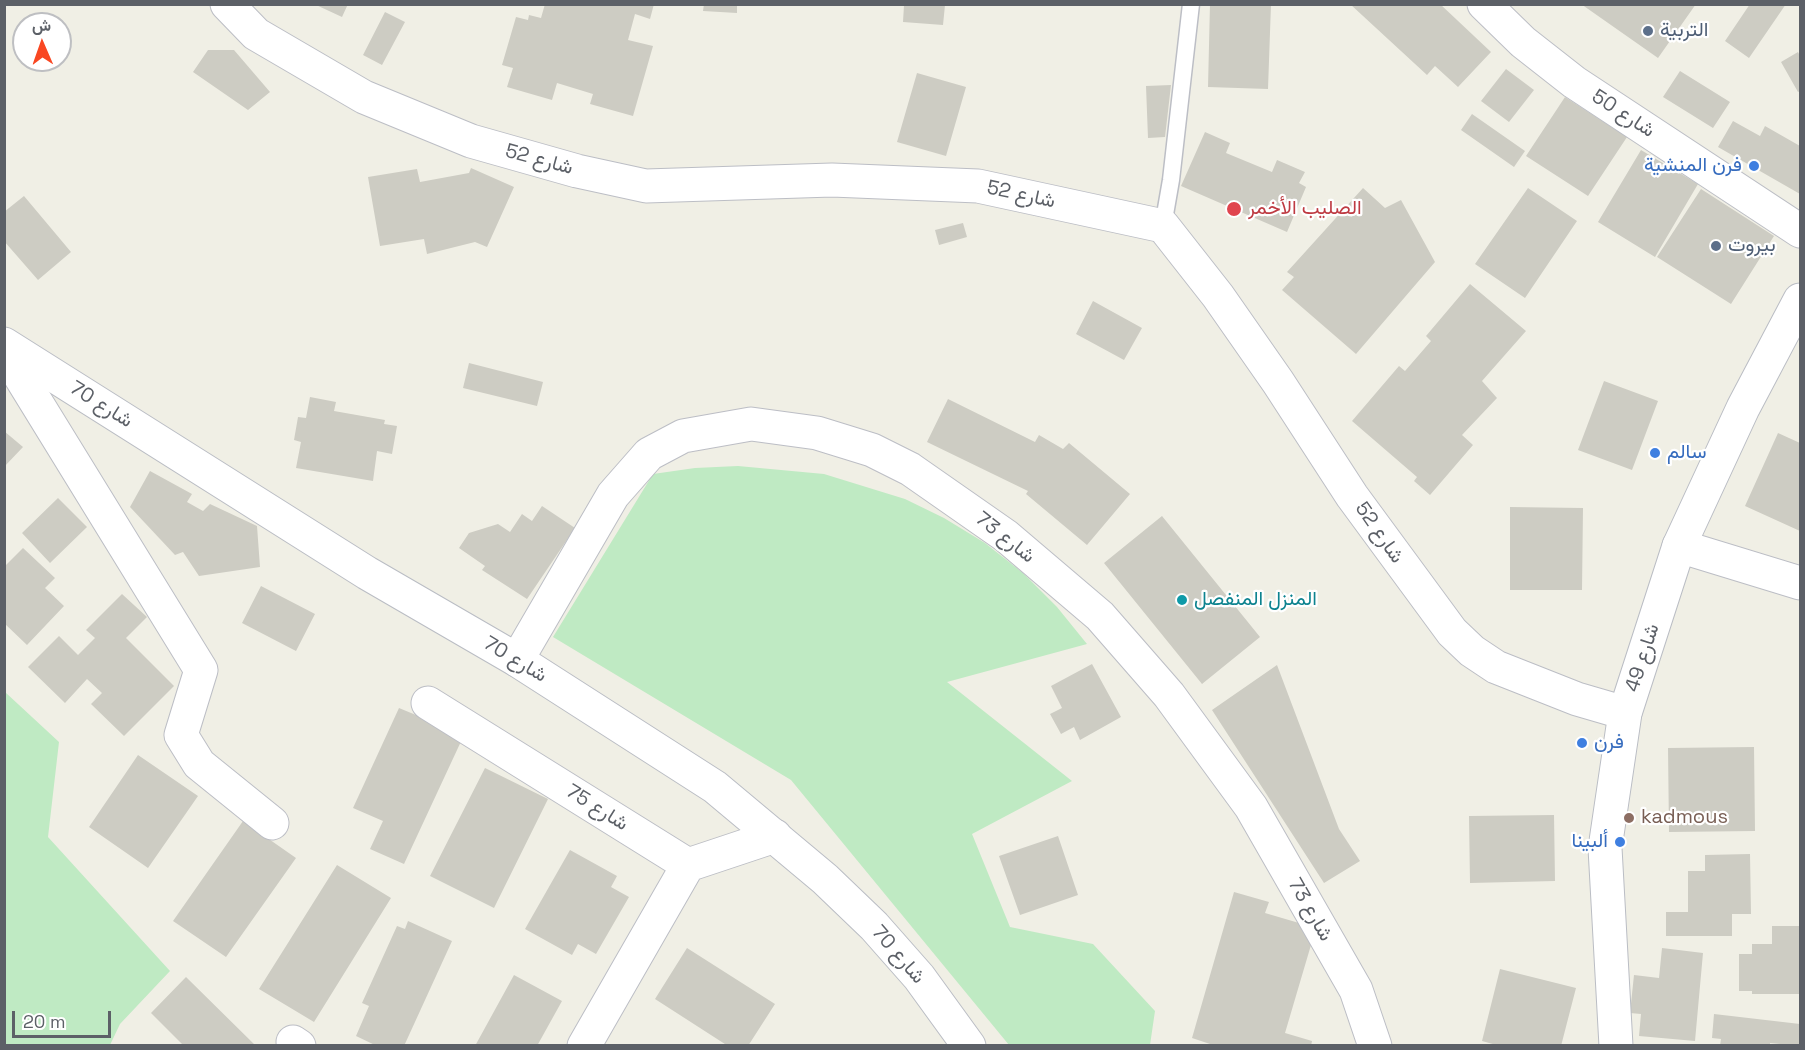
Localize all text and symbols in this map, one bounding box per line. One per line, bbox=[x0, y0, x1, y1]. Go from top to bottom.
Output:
north arrow bbox=[12, 12, 72, 72]
text: ش bbox=[31, 15, 51, 36]
place label: التربية bbox=[1660, 19, 1708, 43]
marker: التربية bbox=[1641, 24, 1655, 38]
street label: شارع 50 bbox=[1587, 85, 1659, 143]
street label: شارع 52 bbox=[502, 139, 576, 181]
place label: فرن المنشية bbox=[1644, 154, 1742, 178]
marker: فرن المنشية bbox=[1747, 159, 1761, 173]
street label: شارع 52 bbox=[985, 176, 1057, 214]
place label: الصليب الأخمر bbox=[1248, 197, 1362, 221]
marker: الصليب الأخمر bbox=[1225, 200, 1243, 218]
place label: بيروت bbox=[1728, 234, 1776, 258]
marker: بيروت bbox=[1709, 239, 1723, 253]
street label: شارع 70 bbox=[65, 376, 137, 434]
place label: سالم bbox=[1667, 441, 1706, 465]
marker: سالم bbox=[1648, 446, 1662, 460]
street label: شارع 52 bbox=[1349, 498, 1409, 568]
street label: شارع 73 bbox=[971, 507, 1039, 569]
place label: المنزل المنفصل bbox=[1194, 588, 1317, 612]
marker: المنزل المنفصل bbox=[1175, 593, 1189, 607]
street label: شارع 49 bbox=[1621, 621, 1665, 695]
street label: شارع 70 bbox=[479, 632, 551, 688]
place label: فرن bbox=[1594, 731, 1624, 755]
marker: فرن bbox=[1575, 736, 1589, 750]
street label: شارع 75 bbox=[562, 780, 632, 836]
place label: kadmous bbox=[1641, 806, 1728, 830]
marker: kadmous bbox=[1622, 811, 1636, 825]
place label: ألبينا bbox=[1571, 830, 1608, 854]
marker: ألبينا bbox=[1613, 835, 1627, 849]
street label: شارع 73 bbox=[1282, 874, 1338, 946]
street label: شارع 70 bbox=[866, 921, 930, 989]
scale bar bbox=[15, 999, 114, 1037]
text: 20 m bbox=[23, 1010, 66, 1033]

